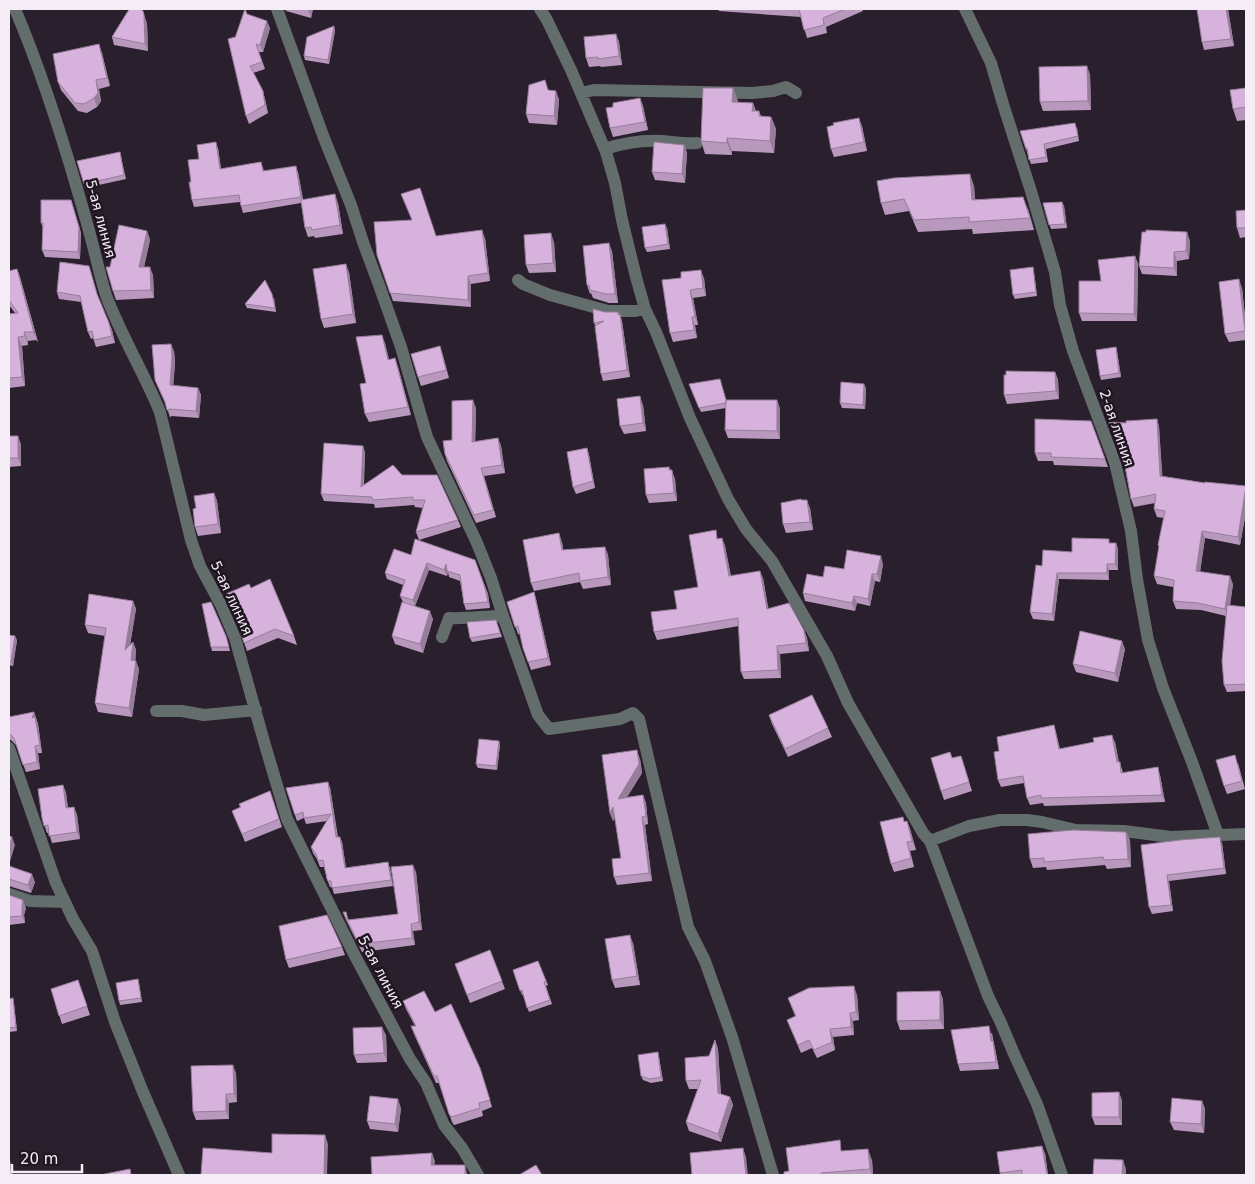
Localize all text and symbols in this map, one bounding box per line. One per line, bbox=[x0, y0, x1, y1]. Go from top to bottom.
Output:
street label: 5-ая линия bbox=[83, 178, 119, 260]
street label: 2-ая линия bbox=[1096, 388, 1138, 468]
street label: 5-ая линия bbox=[208, 558, 256, 638]
street label: 5-ая линия bbox=[355, 933, 407, 1011]
scale bar bbox=[12, 1142, 82, 1174]
text: 20 m bbox=[20, 1150, 58, 1168]

